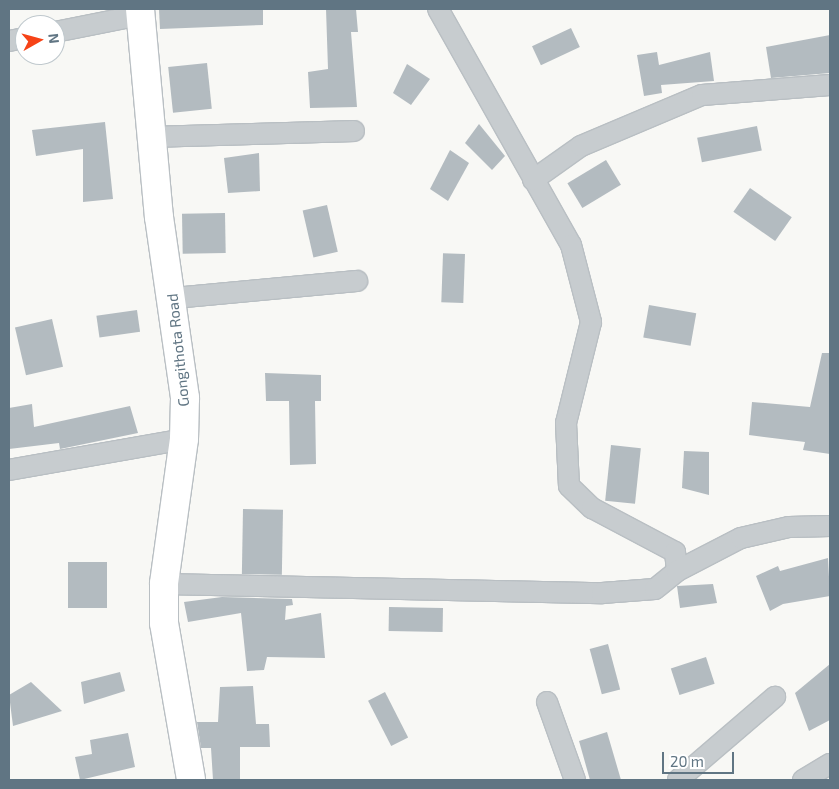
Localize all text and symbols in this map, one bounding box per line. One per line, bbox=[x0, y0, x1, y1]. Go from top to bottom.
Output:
north arrow bbox=[15, 15, 65, 65]
text: N bbox=[45, 32, 63, 44]
street label: Gongithota Road bbox=[163, 293, 193, 407]
scale bar bbox=[664, 742, 736, 774]
text: 20 m bbox=[670, 752, 704, 770]

